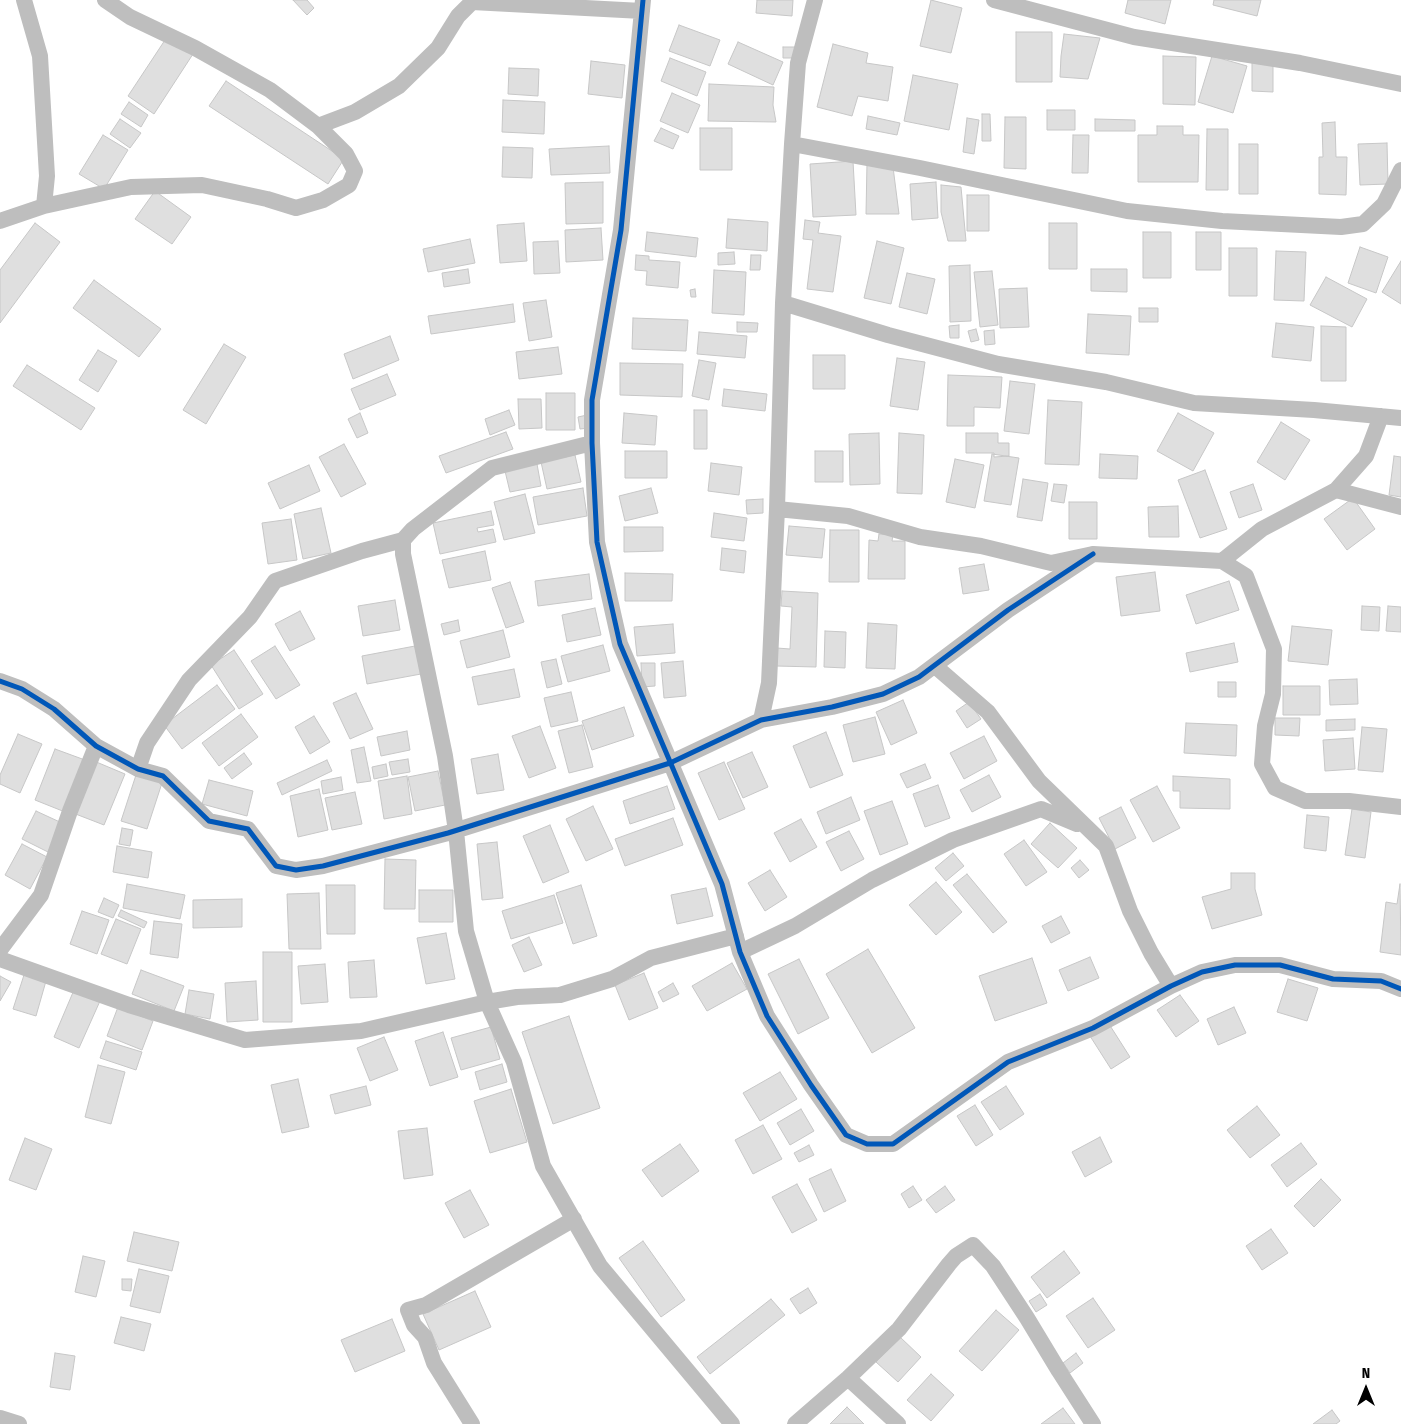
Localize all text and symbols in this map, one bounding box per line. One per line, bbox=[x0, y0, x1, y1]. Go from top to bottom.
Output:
north arrow bbox=[1341, 1364, 1391, 1414]
text: N bbox=[1362, 1365, 1370, 1382]

